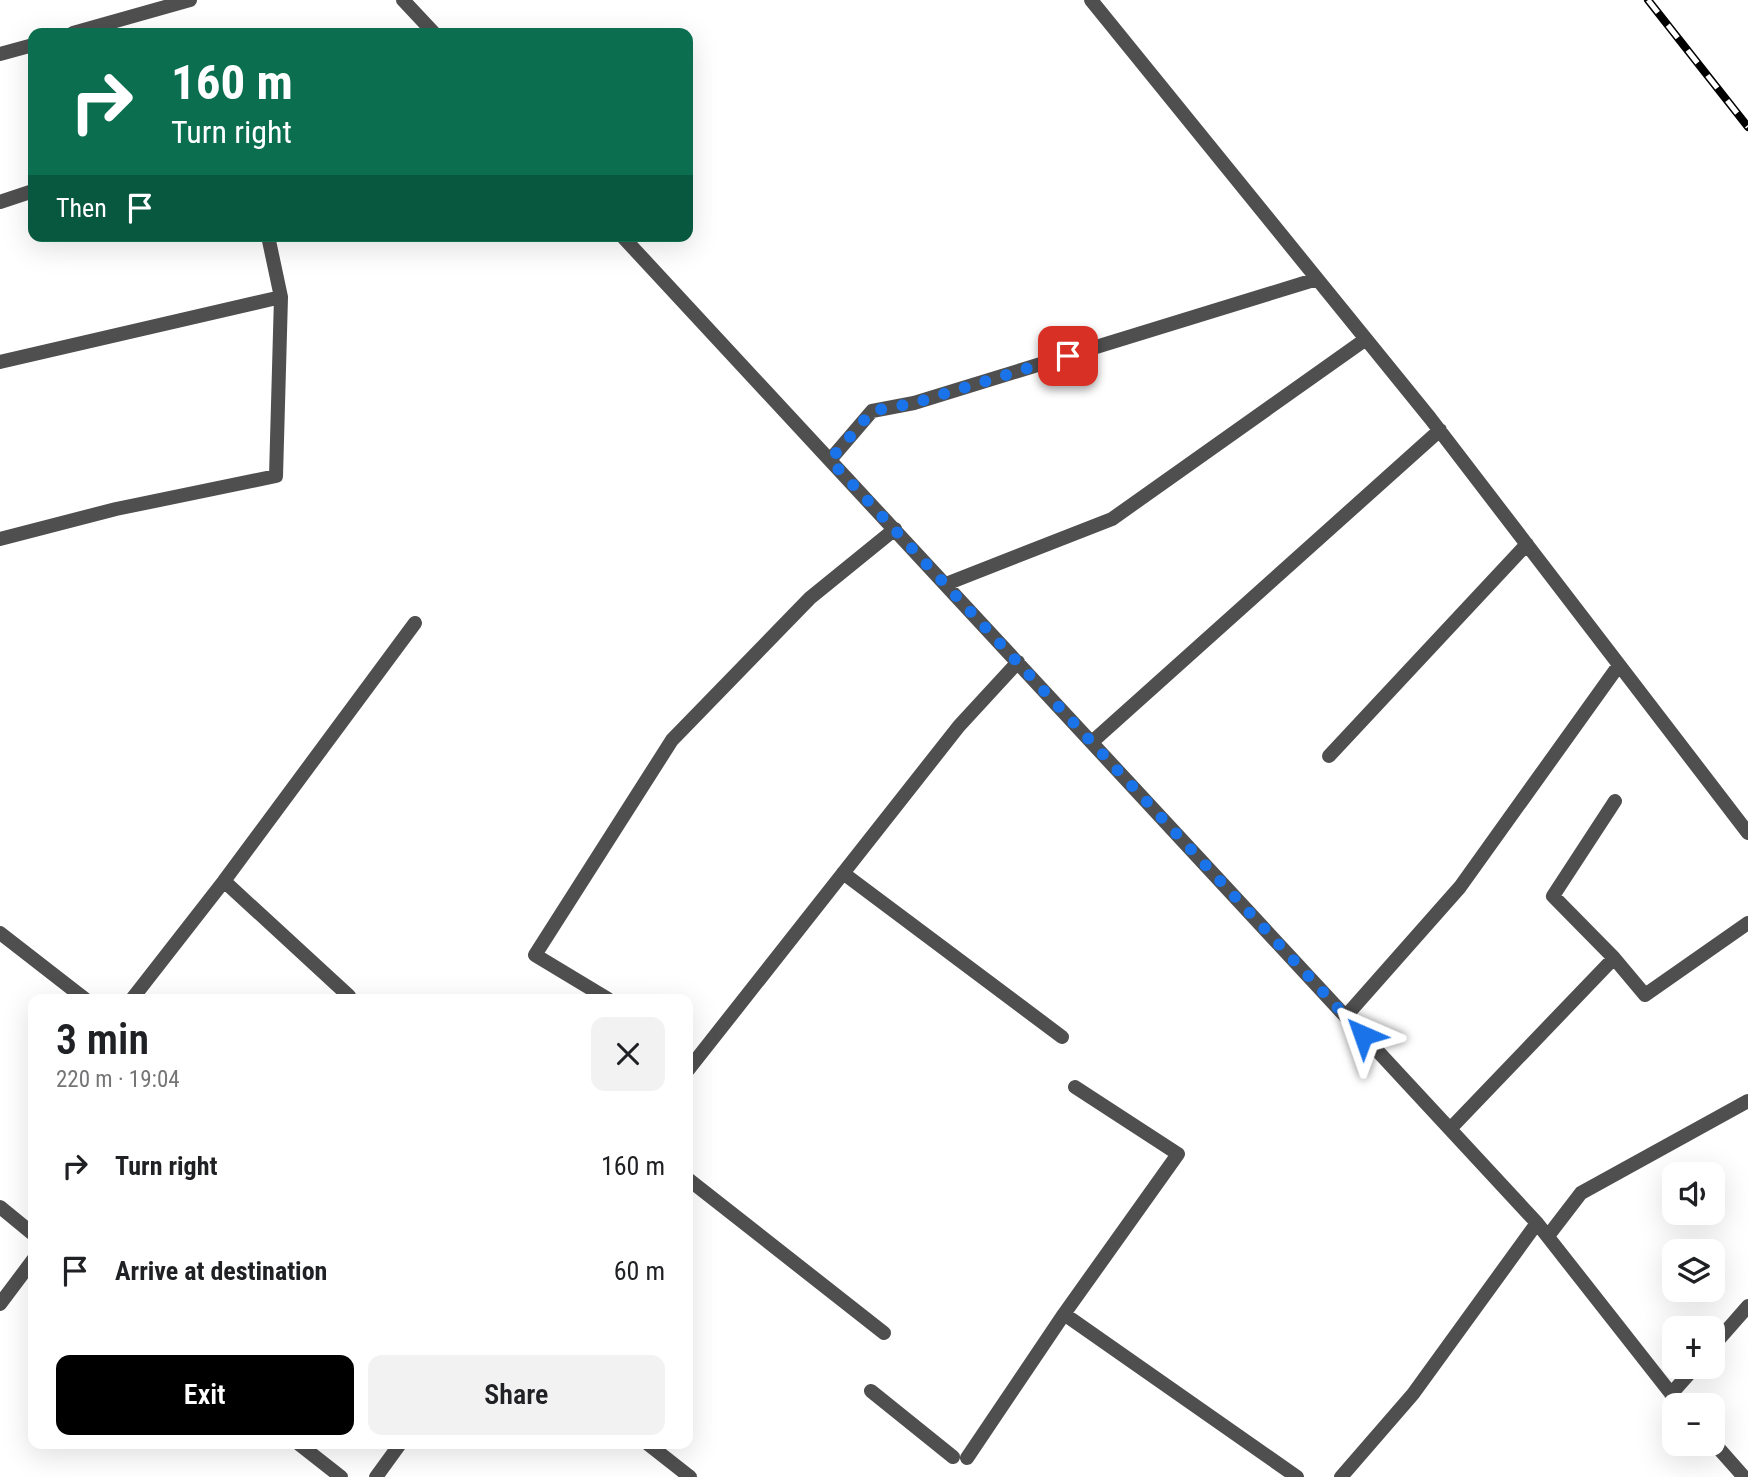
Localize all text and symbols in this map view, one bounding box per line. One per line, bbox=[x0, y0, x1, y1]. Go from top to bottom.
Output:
text: 160 m bbox=[171, 54, 293, 111]
icon: right bbox=[56, 56, 147, 147]
text: Turn right bbox=[171, 113, 292, 151]
icon: arrive bbox=[121, 189, 159, 227]
text: Then bbox=[56, 193, 107, 223]
pin bbox=[1038, 326, 1098, 386]
icon: arrive bbox=[1049, 337, 1087, 375]
position arrow bbox=[1326, 998, 1400, 1072]
text: 3 min bbox=[56, 1015, 149, 1064]
button: close bbox=[591, 1017, 665, 1091]
text: 220 m · 19:04 bbox=[56, 1066, 180, 1093]
icon: right bbox=[56, 1147, 94, 1185]
text: Turn right bbox=[115, 1151, 217, 1181]
text: 160 m bbox=[601, 1151, 665, 1181]
map controls bbox=[1662, 1162, 1725, 1456]
button: sound bbox=[1662, 1162, 1725, 1225]
button: layers bbox=[1662, 1239, 1725, 1302]
icon: arrive bbox=[56, 1252, 94, 1290]
text: Arrive at destination bbox=[115, 1256, 327, 1286]
text: 60 m bbox=[614, 1256, 665, 1286]
button: + bbox=[1662, 1316, 1725, 1379]
button: Exit bbox=[56, 1355, 354, 1435]
button: Share bbox=[368, 1355, 665, 1435]
button: − bbox=[1662, 1393, 1725, 1456]

